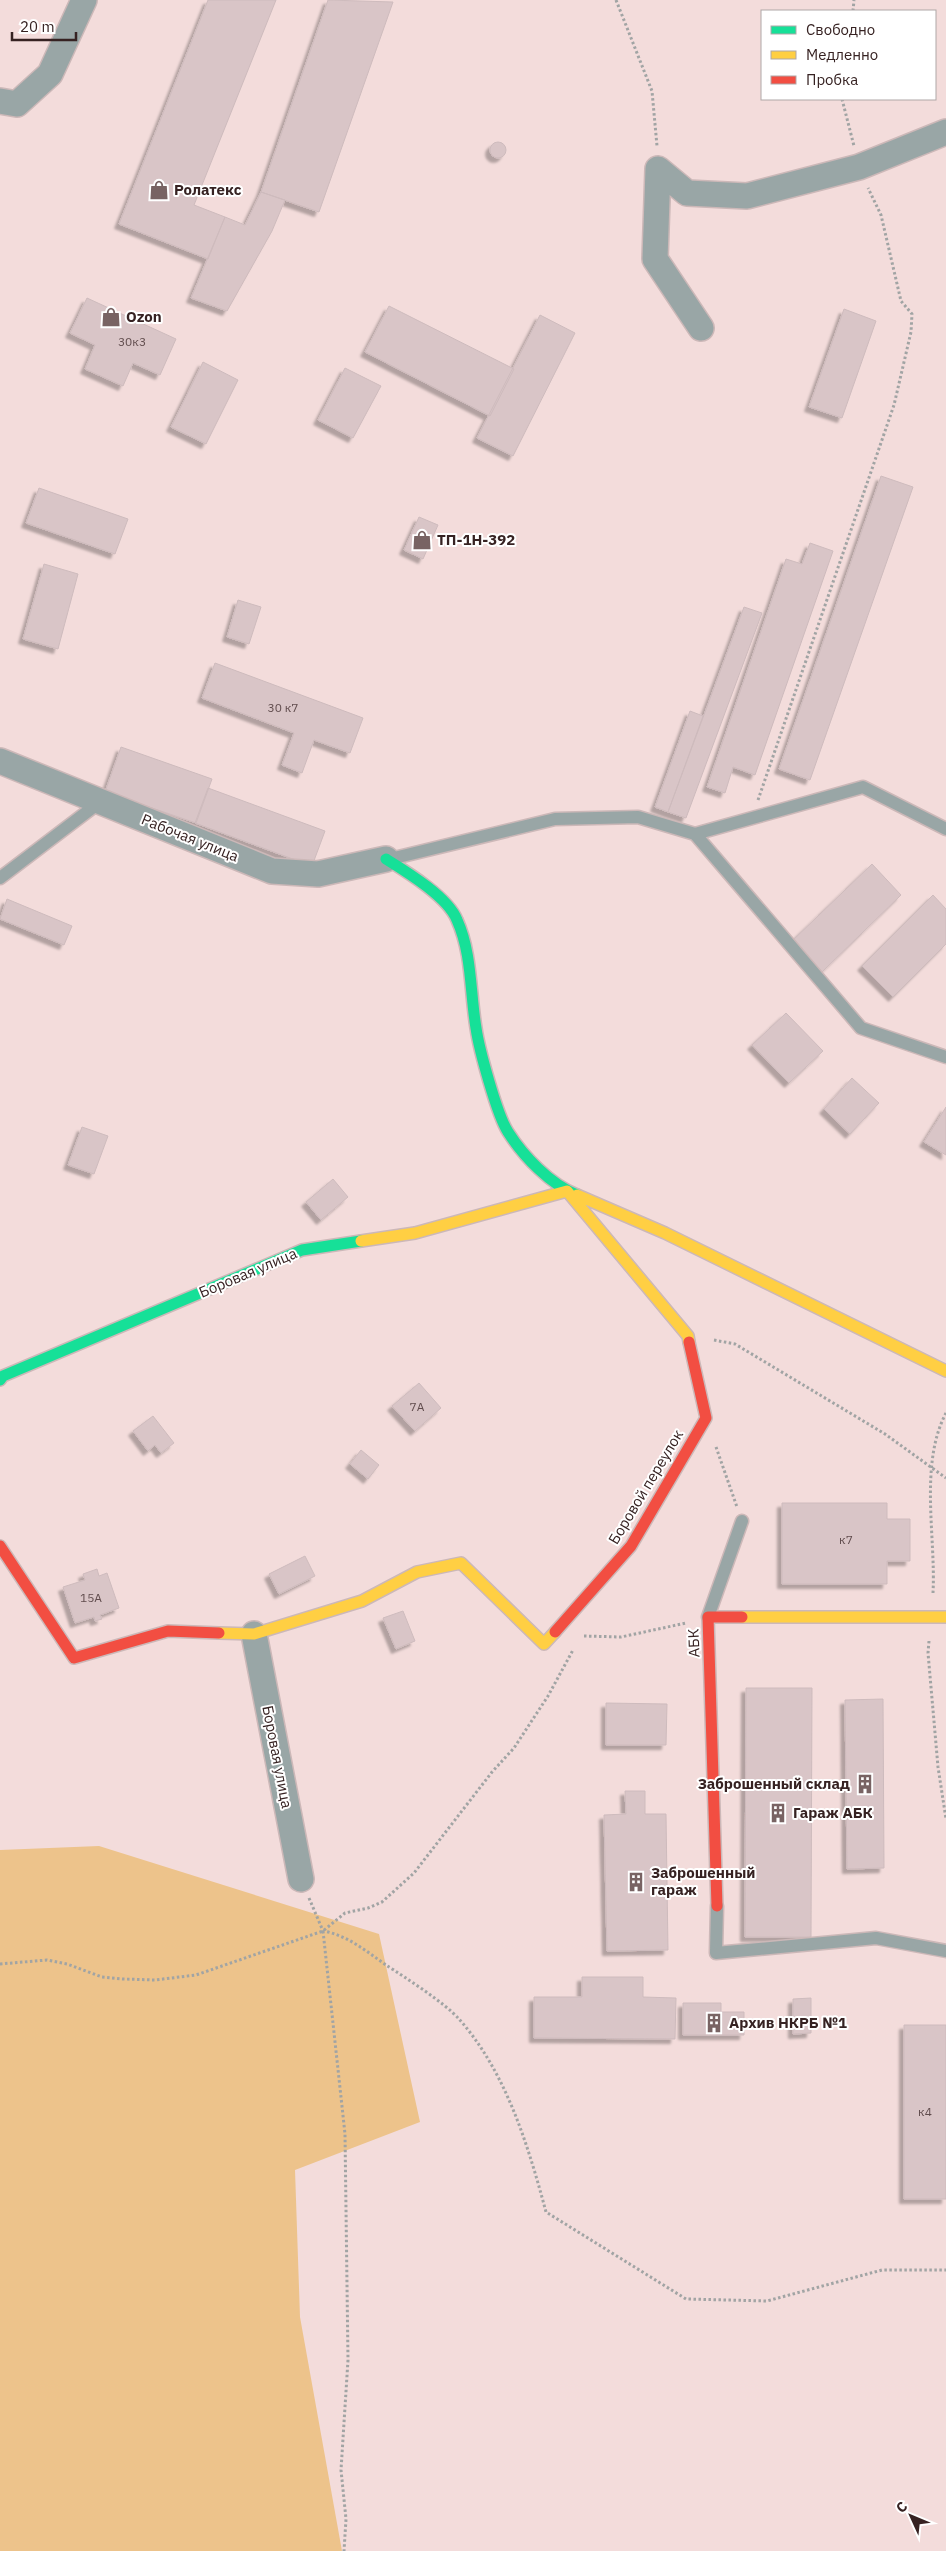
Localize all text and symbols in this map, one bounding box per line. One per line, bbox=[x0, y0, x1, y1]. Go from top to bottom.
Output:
scale bar bbox=[12, 10, 76, 42]
legend bbox=[761, 10, 936, 100]
text: 20 m bbox=[20, 17, 55, 36]
text: Свободно bbox=[806, 20, 875, 39]
text: Медленно bbox=[806, 45, 878, 64]
text: Пробка bbox=[806, 70, 858, 89]
shop icon: Ролатекс bbox=[148, 179, 170, 201]
place label: Ролатекс bbox=[174, 180, 242, 199]
shop icon: Ozon bbox=[100, 306, 122, 328]
place label: Ozon bbox=[126, 307, 162, 326]
house number: 30к3 bbox=[118, 334, 146, 349]
shop icon: ТП-1Н-392 bbox=[411, 529, 433, 551]
place label: ТП-1Н-392 bbox=[437, 530, 515, 549]
house number: 30 к7 bbox=[267, 700, 299, 715]
street label: Рабочая улица bbox=[139, 809, 242, 866]
street label: Боровая улица bbox=[196, 1243, 300, 1302]
house number: 7А bbox=[410, 1399, 425, 1414]
street label: Боровой переулок bbox=[604, 1426, 687, 1547]
house number: к7 bbox=[839, 1532, 853, 1547]
house number: 15А bbox=[80, 1590, 102, 1605]
street label: АБК bbox=[683, 1628, 704, 1658]
street label: Боровая улица bbox=[258, 1704, 297, 1810]
building icon: Заброшенный склад bbox=[854, 1773, 876, 1795]
place label: Заброшенный склад bbox=[698, 1774, 850, 1793]
building icon: Гараж АБК bbox=[767, 1802, 789, 1824]
place label: Гараж АБК bbox=[793, 1803, 873, 1822]
place label: Заброшенный гараж bbox=[651, 1863, 755, 1899]
building icon: Заброшенный гараж bbox=[625, 1871, 647, 1893]
building icon: Архив НКРБ №1 bbox=[703, 2012, 725, 2034]
place label: Архив НКРБ №1 bbox=[729, 2013, 847, 2032]
house number: к4 bbox=[918, 2104, 932, 2119]
north arrow bbox=[886, 2491, 936, 2541]
text: С bbox=[892, 2497, 911, 2517]

